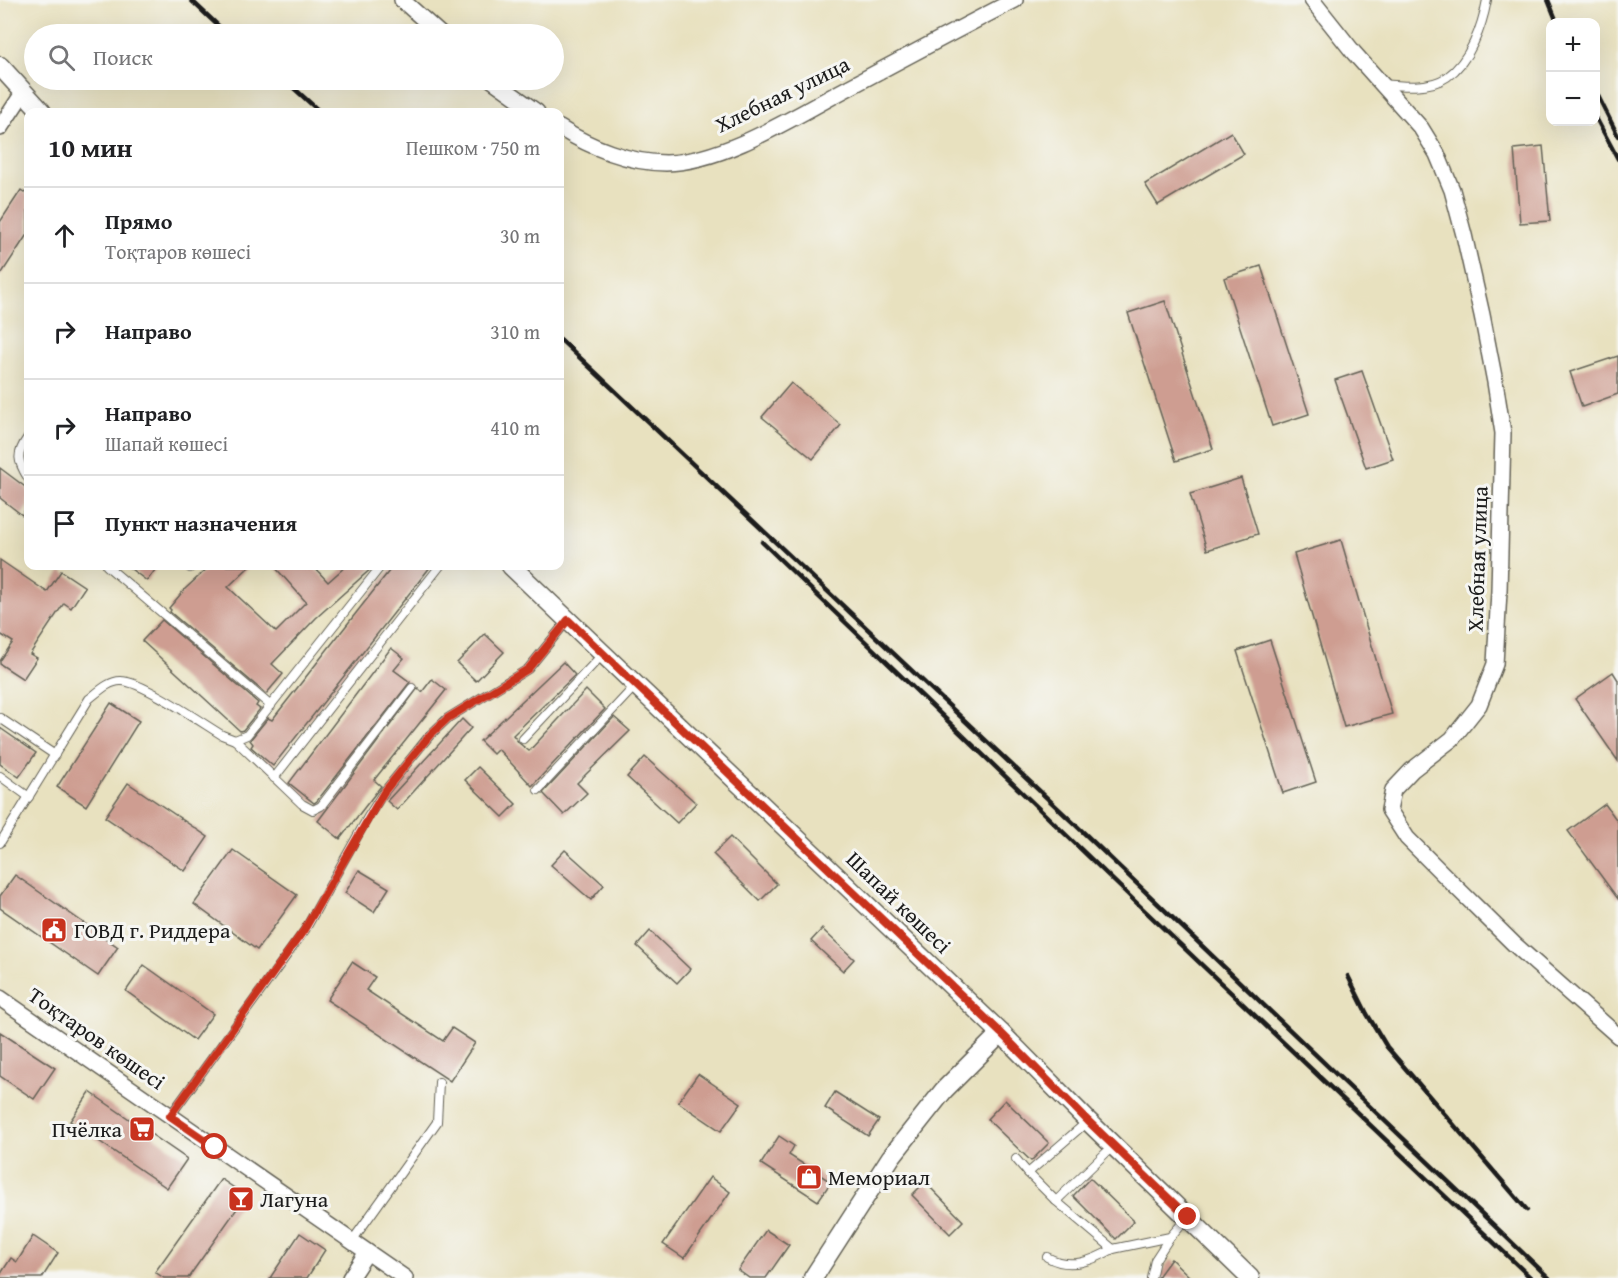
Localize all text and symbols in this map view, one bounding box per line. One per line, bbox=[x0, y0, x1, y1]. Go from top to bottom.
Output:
map controls bbox=[1546, 18, 1600, 126]
button: + bbox=[1546, 18, 1600, 72]
search box bbox=[24, 24, 564, 90]
icon: search bbox=[45, 41, 78, 74]
text: Поиск bbox=[93, 41, 153, 73]
street label: Хлебная улица bbox=[709, 47, 855, 140]
button: − bbox=[1546, 72, 1600, 126]
text: 10 мин bbox=[48, 128, 133, 167]
text: Пешком · 750 m bbox=[406, 133, 540, 162]
text: Прямо bbox=[105, 205, 172, 237]
icon: ahead bbox=[48, 219, 81, 252]
text: 30 m bbox=[500, 221, 540, 250]
text: Тоқтаров көшесі bbox=[105, 237, 251, 266]
icon: right bbox=[48, 315, 81, 348]
text: Направо bbox=[105, 315, 192, 347]
text: 310 m bbox=[490, 317, 540, 346]
text: Направо bbox=[105, 397, 192, 429]
icon: right bbox=[48, 411, 81, 444]
text: 410 m bbox=[490, 413, 540, 442]
text: Шапай көшесі bbox=[105, 429, 228, 458]
street label: Хлебная улица bbox=[1458, 485, 1496, 632]
icon: arrive bbox=[48, 507, 81, 540]
text: Пункт назначения bbox=[105, 507, 297, 539]
street label: Шапай көшесі bbox=[839, 843, 959, 961]
place label: ГОВД г. Риддера bbox=[74, 914, 231, 946]
public building icon: ГОВД г. Риддера bbox=[39, 915, 69, 945]
street label: Тоқтаров көшесі bbox=[22, 979, 172, 1097]
place label: Пчёлка bbox=[52, 1113, 123, 1145]
supermarket icon: Пчёлка bbox=[127, 1114, 157, 1144]
route start bbox=[201, 1133, 227, 1159]
place label: Мемориал bbox=[828, 1161, 930, 1193]
shop icon: Мемориал bbox=[794, 1162, 824, 1192]
place label: Лагуна bbox=[260, 1183, 329, 1215]
bar icon: Лагуна bbox=[226, 1184, 256, 1214]
route end bbox=[1174, 1203, 1200, 1229]

